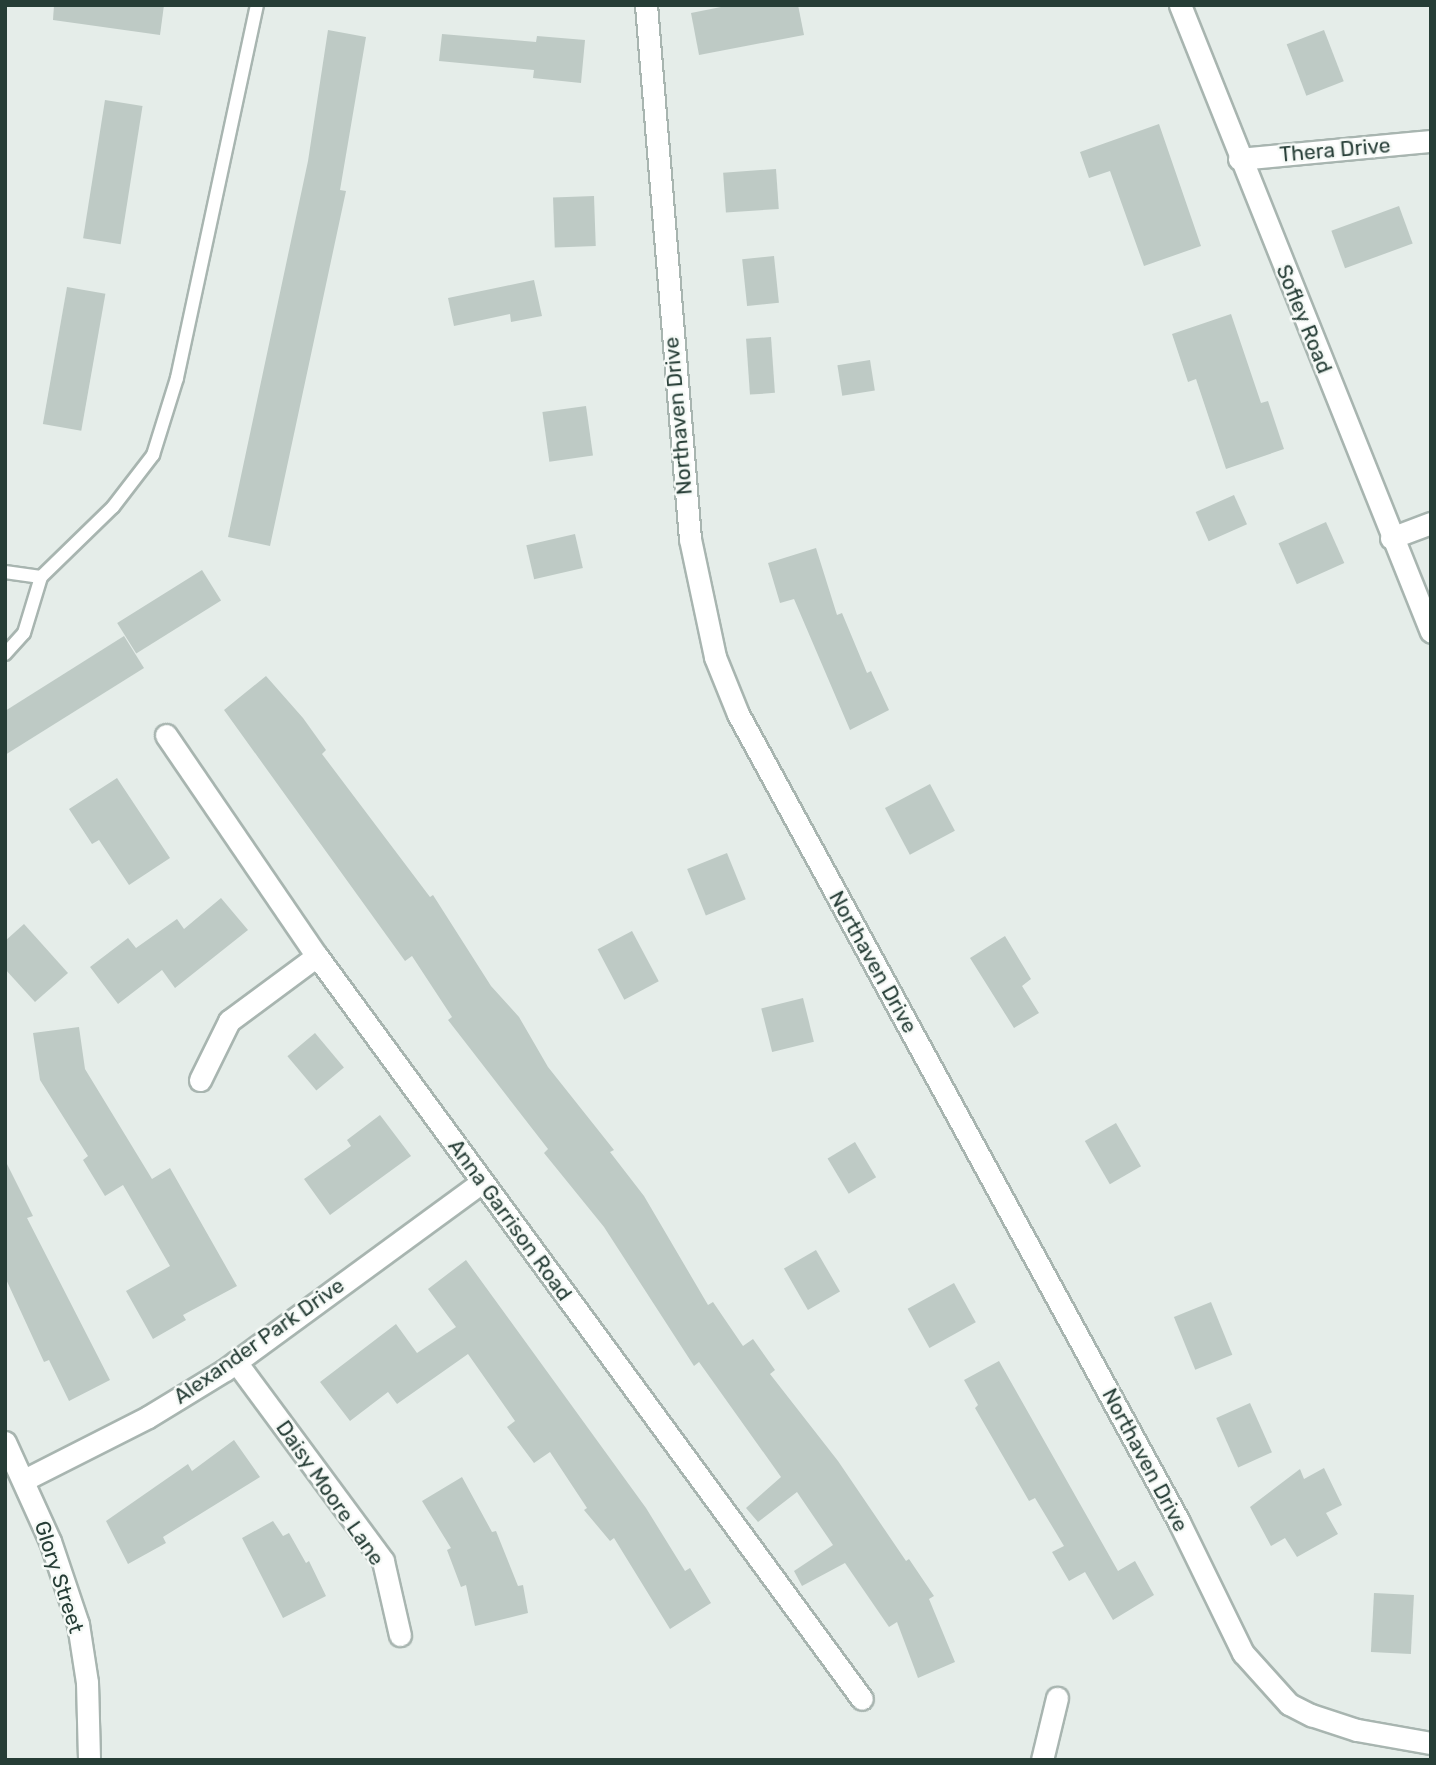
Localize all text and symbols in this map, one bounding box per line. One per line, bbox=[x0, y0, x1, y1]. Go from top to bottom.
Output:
street label: Thera Drive bbox=[1278, 133, 1392, 167]
street label: Sofley Road bbox=[1271, 261, 1337, 377]
street label: Northaven Drive bbox=[659, 336, 697, 496]
street label: Northaven Drive bbox=[824, 887, 922, 1037]
street label: Anna Garrison Road bbox=[443, 1134, 577, 1306]
street label: Alexander Park Drive bbox=[169, 1272, 349, 1410]
street label: Northaven Drive bbox=[1097, 1384, 1193, 1536]
street label: Daisy Moore Lane bbox=[270, 1416, 390, 1570]
street label: Glory Street bbox=[29, 1518, 89, 1636]

